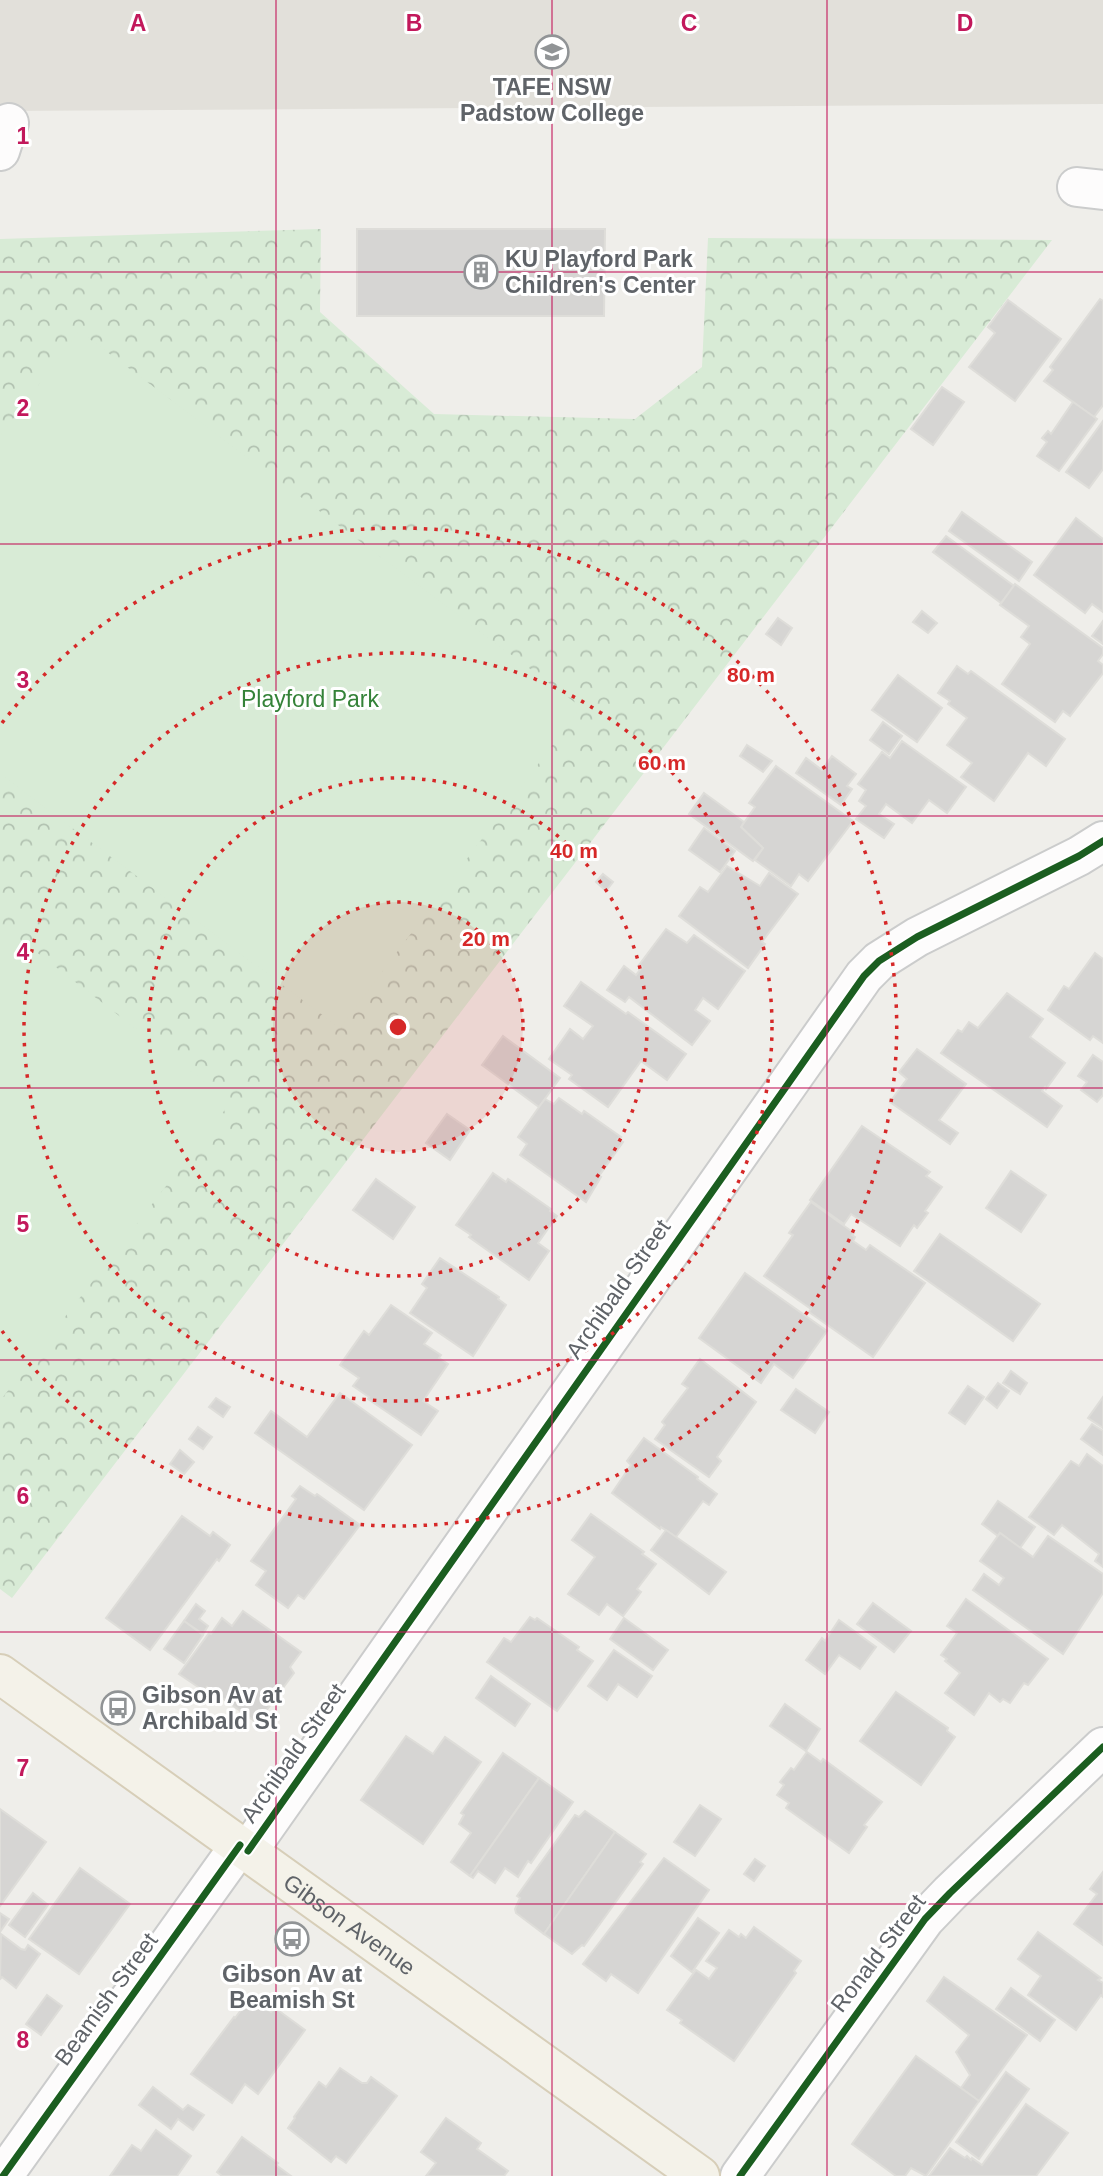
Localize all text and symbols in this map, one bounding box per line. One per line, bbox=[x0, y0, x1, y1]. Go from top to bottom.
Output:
text: A bbox=[130, 10, 146, 36]
text: B bbox=[406, 10, 422, 36]
text: C bbox=[681, 10, 697, 36]
text: D bbox=[957, 10, 973, 36]
school or university icon: TAFE NSW Padstow College bbox=[533, 33, 571, 71]
place label: TAFE NSW Padstow College bbox=[460, 74, 644, 126]
text: 1 bbox=[17, 123, 30, 149]
place label: KU Playford Park Children's Center bbox=[505, 246, 696, 298]
building icon: KU Playford Park Children's Center bbox=[462, 253, 500, 291]
text: 2 bbox=[17, 395, 29, 421]
text: 80 m bbox=[727, 663, 775, 686]
text: 3 bbox=[17, 667, 29, 693]
park label: Playford Park bbox=[241, 686, 380, 712]
text: 60 m bbox=[638, 751, 686, 774]
text: 40 m bbox=[550, 839, 598, 862]
text: 20 m bbox=[462, 927, 510, 950]
text: 4 bbox=[17, 939, 30, 965]
centre of rings bbox=[386, 1015, 410, 1039]
text: 5 bbox=[17, 1211, 30, 1237]
street label: Archibald Street bbox=[560, 1214, 676, 1363]
text: 6 bbox=[17, 1483, 29, 1509]
street label: Archibald Street bbox=[235, 1678, 351, 1827]
place label: Gibson Av at Archibald St bbox=[142, 1682, 282, 1734]
bus stop icon: Gibson Av at Archibald St bbox=[99, 1689, 137, 1727]
text: 7 bbox=[17, 1755, 29, 1781]
street label: Gibson Avenue bbox=[279, 1869, 420, 1981]
street label: Ronald Street bbox=[825, 1889, 931, 2017]
bus stop icon: Gibson Av at Beamish St bbox=[273, 1920, 311, 1958]
street label: Beamish Street bbox=[49, 1927, 163, 2070]
place label: Gibson Av at Beamish St bbox=[222, 1961, 362, 2013]
text: 8 bbox=[17, 2027, 30, 2053]

